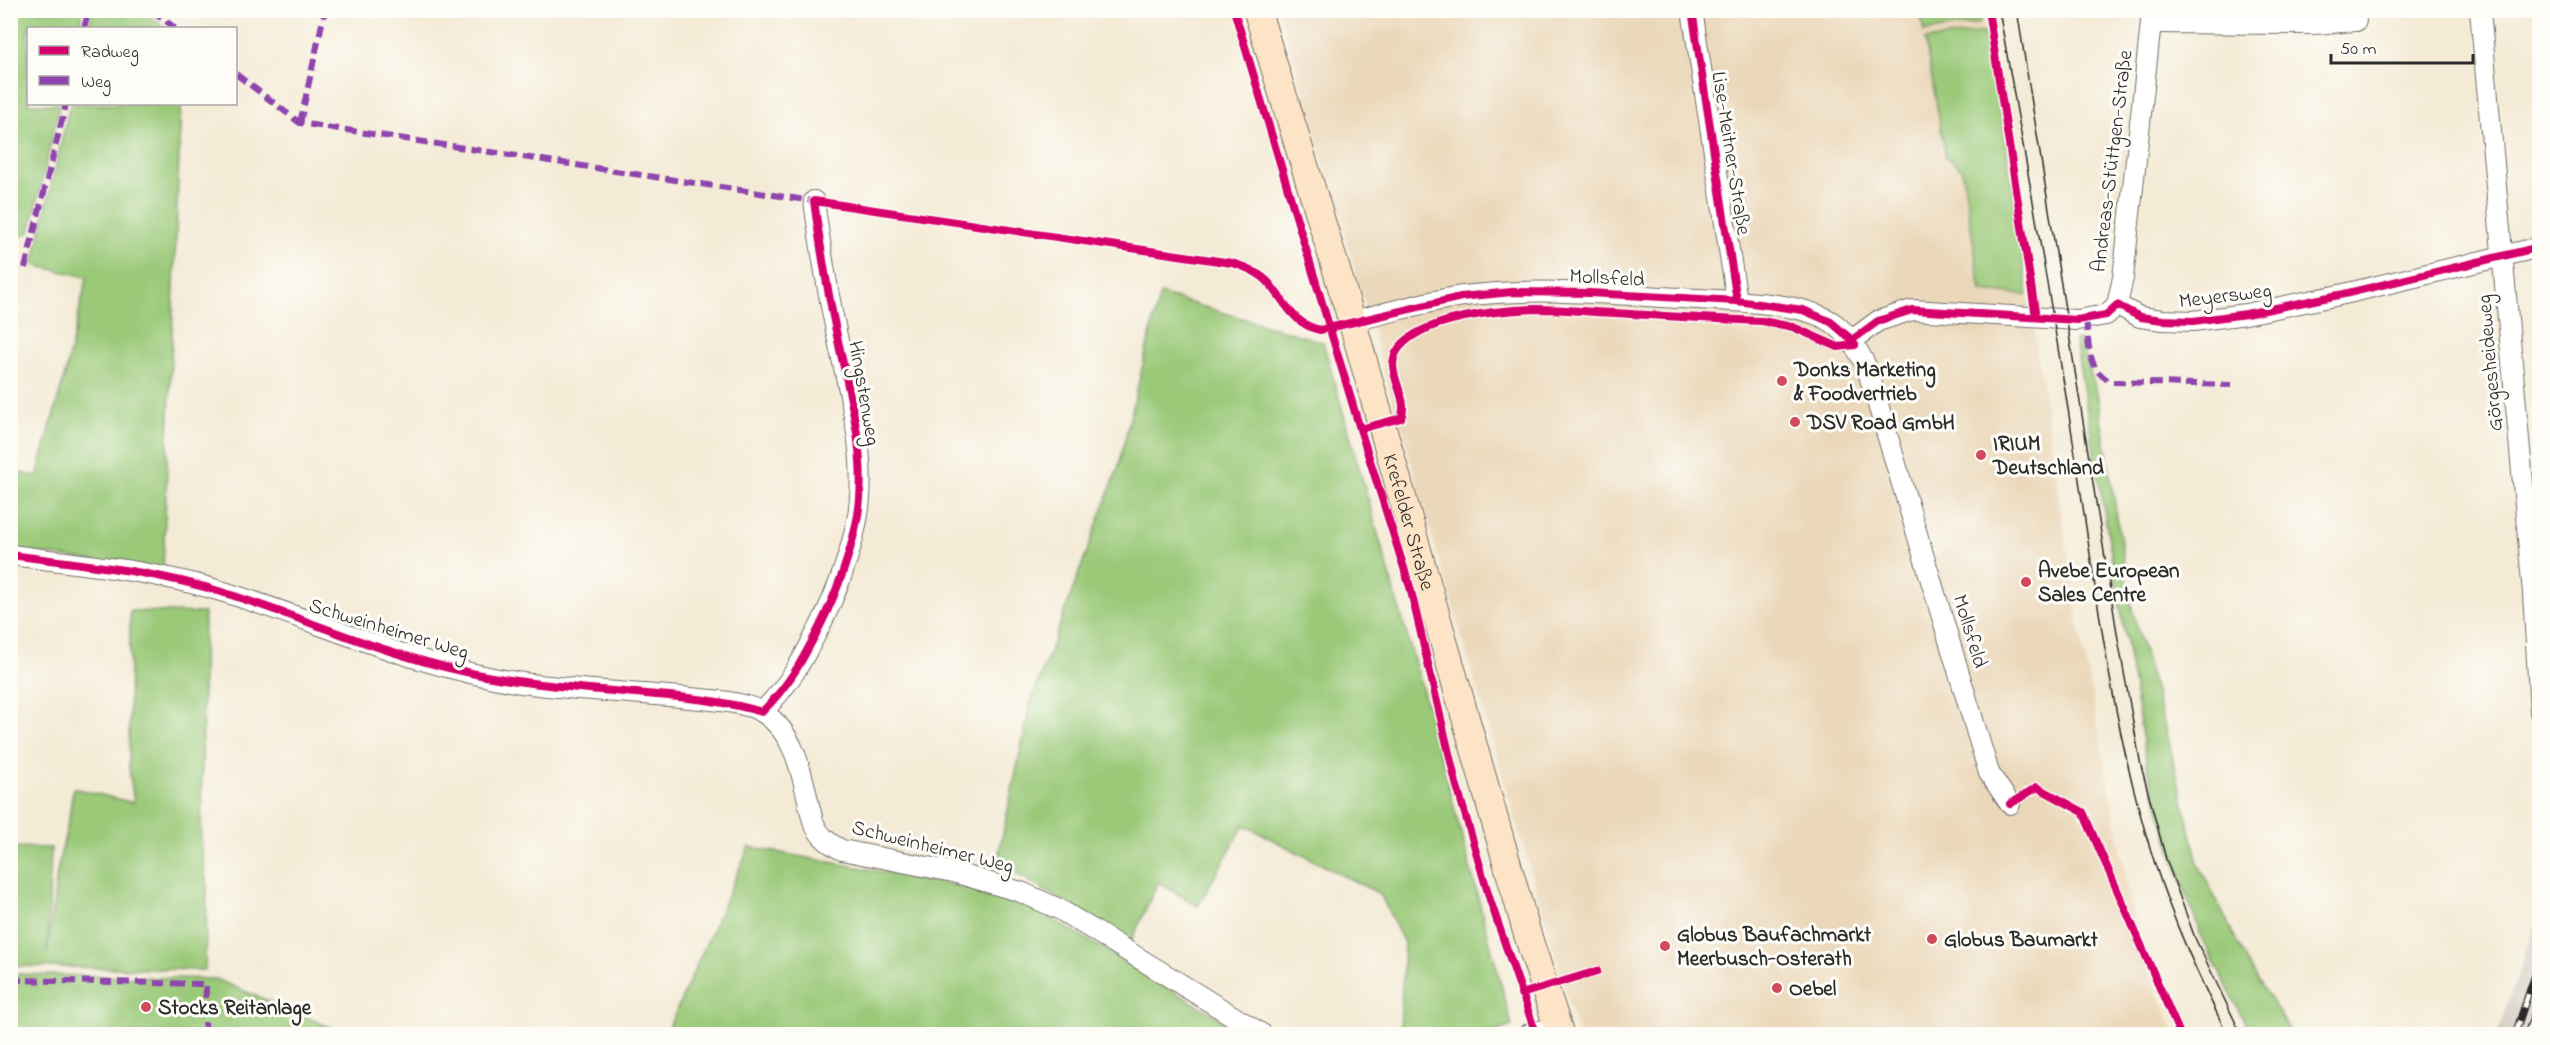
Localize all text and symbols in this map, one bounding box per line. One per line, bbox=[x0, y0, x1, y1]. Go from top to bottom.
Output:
legend bbox=[27, 27, 237, 105]
scale bar bbox=[2331, 27, 2474, 65]
text: 50 m bbox=[2340, 37, 2377, 63]
text: Radweg bbox=[81, 40, 139, 67]
street label: Andreas-Stüttgen-Straße bbox=[2084, 48, 2144, 274]
street label: Lise-Meitner-Straße bbox=[1702, 69, 1758, 238]
text: Weg bbox=[81, 70, 111, 97]
street label: Mollsfeld bbox=[1569, 262, 1645, 296]
street label: Meyersweg bbox=[2177, 276, 2274, 320]
street label: Görgesheideweg bbox=[2470, 293, 2514, 432]
street label: Hingstenweg bbox=[837, 339, 887, 448]
place label: Donks Marketing & Foodvertrieb bbox=[1793, 356, 1936, 410]
marker: Donks Marketing & Foodvertrieb bbox=[1775, 374, 1789, 388]
place label: DSV Road GmbH bbox=[1806, 409, 1955, 439]
marker: DSV Road GmbH bbox=[1788, 415, 1802, 429]
place label: IRIUM Deutschland bbox=[1992, 430, 2104, 484]
marker: IRIUM Deutschland bbox=[1974, 448, 1988, 462]
street label: Krefelder Straße bbox=[1374, 451, 1441, 595]
place label: Avebe European Sales Centre bbox=[2038, 557, 2179, 611]
marker: Avebe European Sales Centre bbox=[2019, 575, 2033, 589]
street label: Schweinheimer Weg bbox=[304, 591, 472, 670]
street label: Mollsfeld bbox=[1944, 591, 1994, 672]
street label: Schweinheimer Weg bbox=[848, 813, 1017, 884]
place label: Globus Baufachmarkt Meerbusch-Osterath bbox=[1677, 921, 1872, 975]
place label: Globus Baumarkt bbox=[1944, 926, 2099, 956]
marker: Globus Baumarkt bbox=[1925, 932, 1939, 946]
marker: Globus Baufachmarkt Meerbusch-Osterath bbox=[1658, 939, 1672, 953]
place label: Oebel bbox=[1789, 975, 1837, 1005]
marker: Oebel bbox=[1770, 981, 1784, 995]
place label: Stocks Reitanlage bbox=[158, 994, 312, 1026]
marker: Stocks Reitanlage bbox=[139, 1000, 153, 1014]

